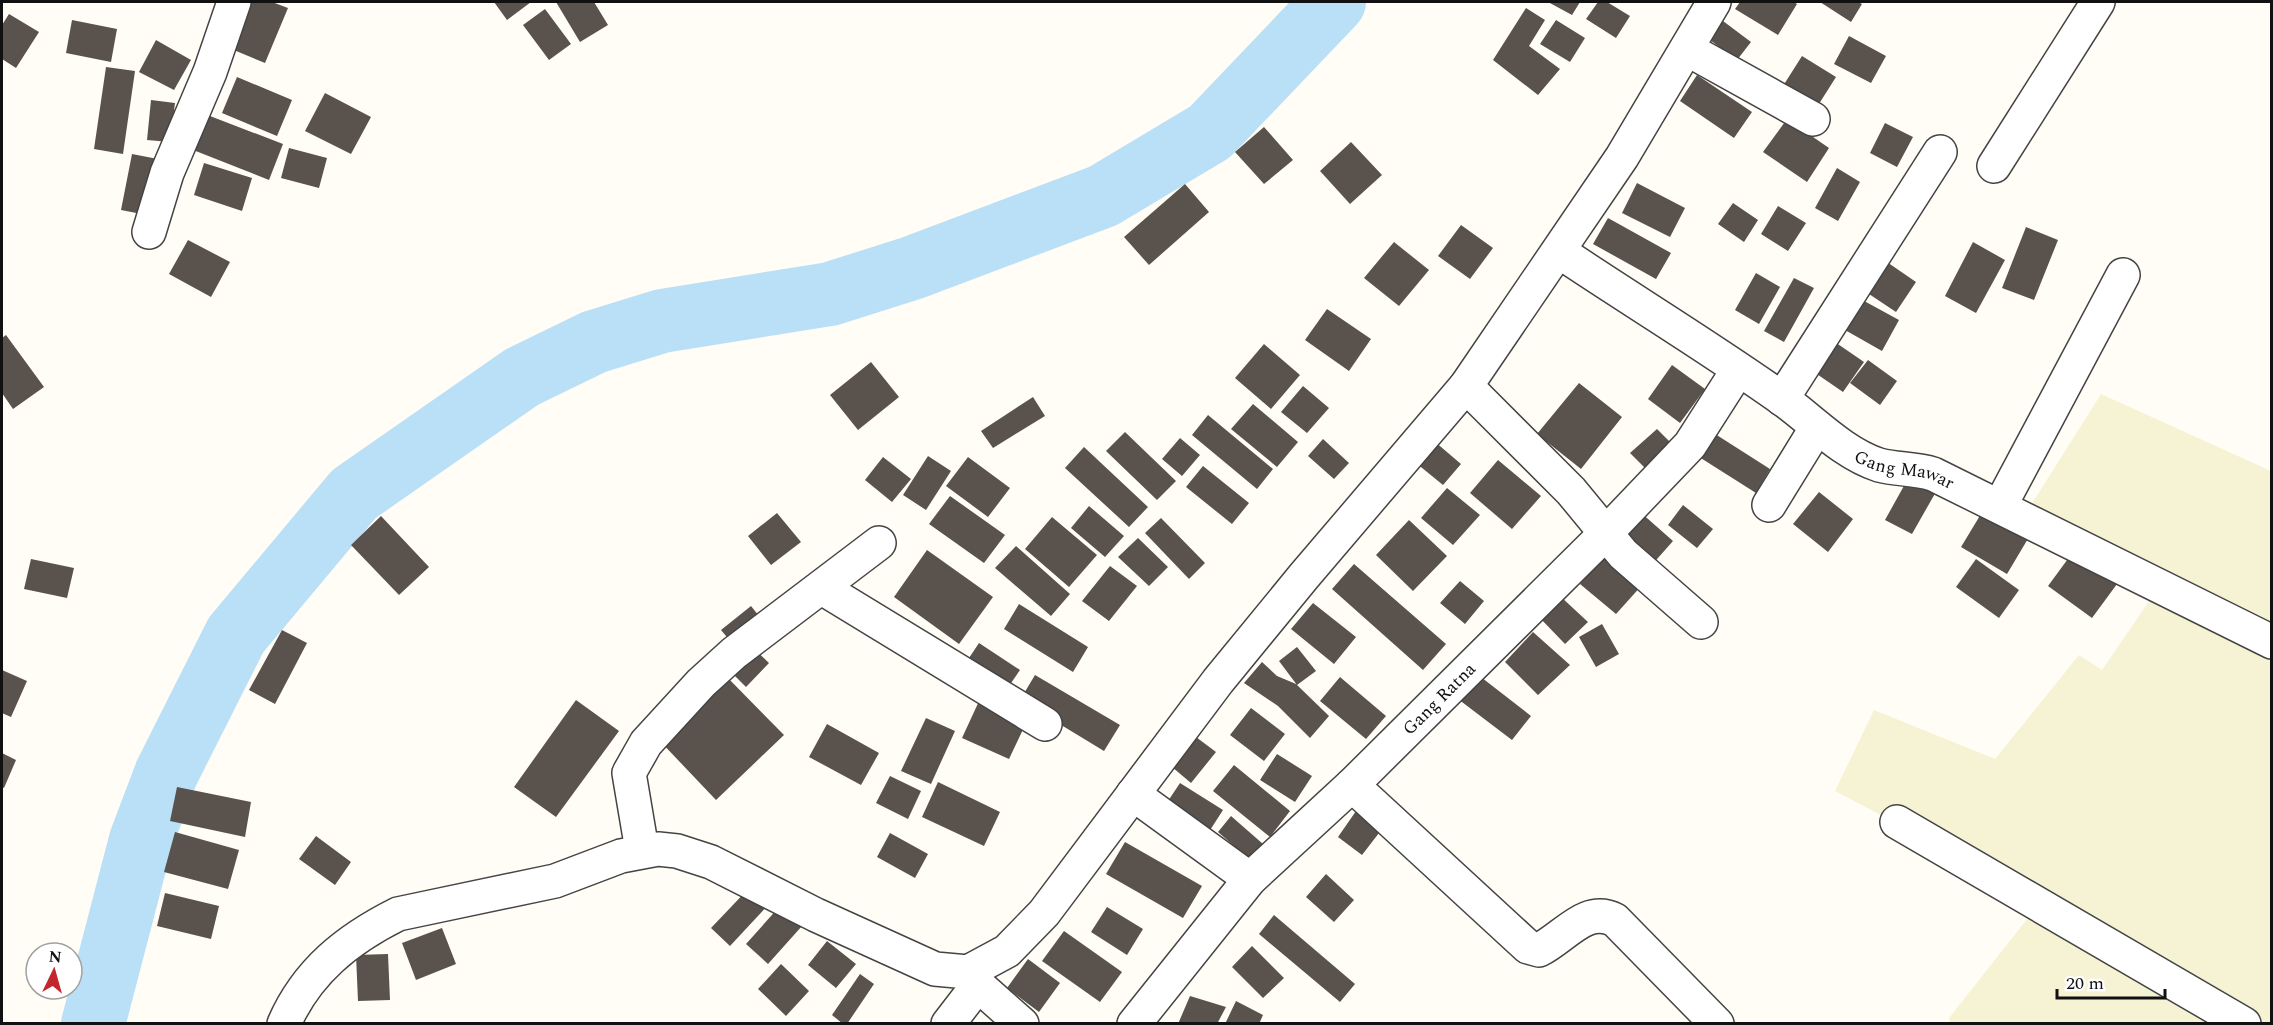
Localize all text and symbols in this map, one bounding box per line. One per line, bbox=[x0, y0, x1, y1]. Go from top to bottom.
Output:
street label: Gang Mawar bbox=[1849, 443, 1959, 496]
street label: Gang Ratna bbox=[1396, 656, 1482, 741]
north arrow bbox=[24, 941, 84, 1001]
text: N bbox=[48, 945, 63, 970]
scale bar bbox=[2057, 962, 2165, 1000]
text: 20 m bbox=[2066, 970, 2104, 997]

